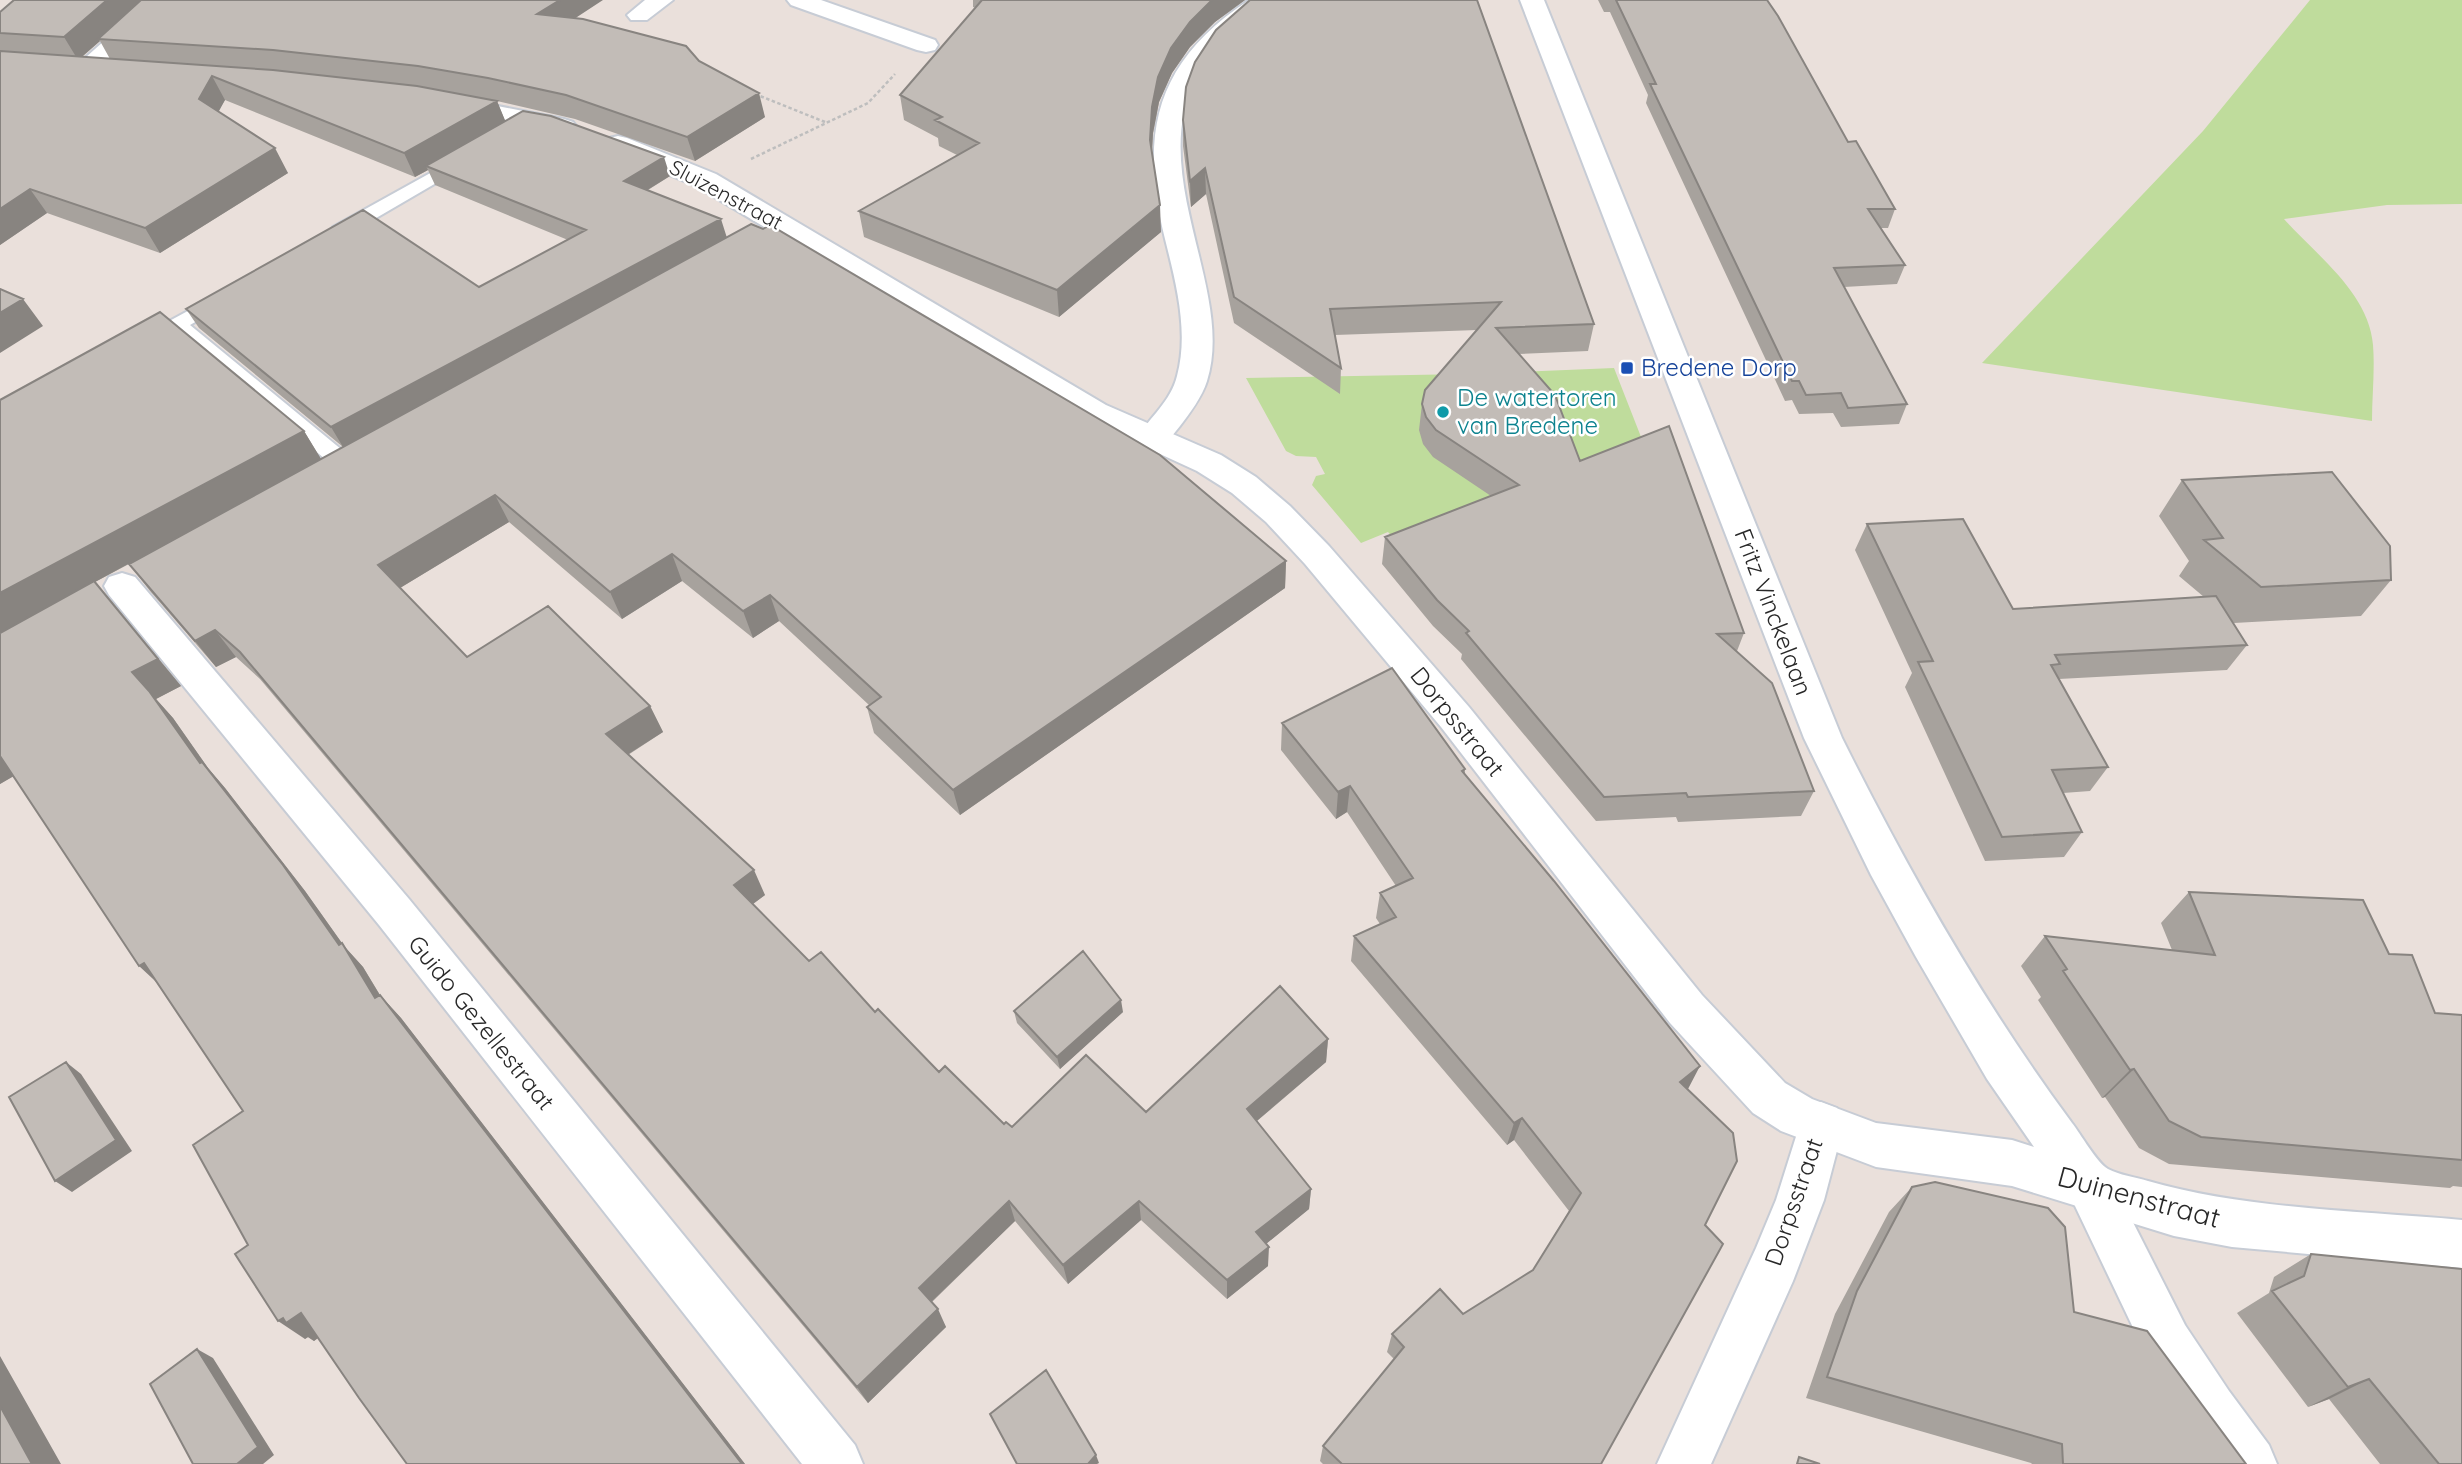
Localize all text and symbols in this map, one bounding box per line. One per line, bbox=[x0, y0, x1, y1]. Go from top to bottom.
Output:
street label: Sluizenstraat bbox=[665, 153, 787, 235]
place label: Bredene Dorp bbox=[1641, 352, 1797, 382]
marker: Bredene Dorp bbox=[1619, 360, 1635, 376]
place label: De watertoren van Bredene bbox=[1457, 382, 1617, 440]
marker: De watertoren van Bredene bbox=[1435, 404, 1451, 420]
street label: Fritz Vinckelaan bbox=[1728, 524, 1819, 699]
street label: Dorpsstraat bbox=[1404, 660, 1511, 782]
street label: Guido Gezellestraat bbox=[402, 929, 561, 1116]
street label: Dorpsstraat bbox=[1757, 1134, 1829, 1269]
street label: Duinenstraat bbox=[2054, 1158, 2224, 1235]

